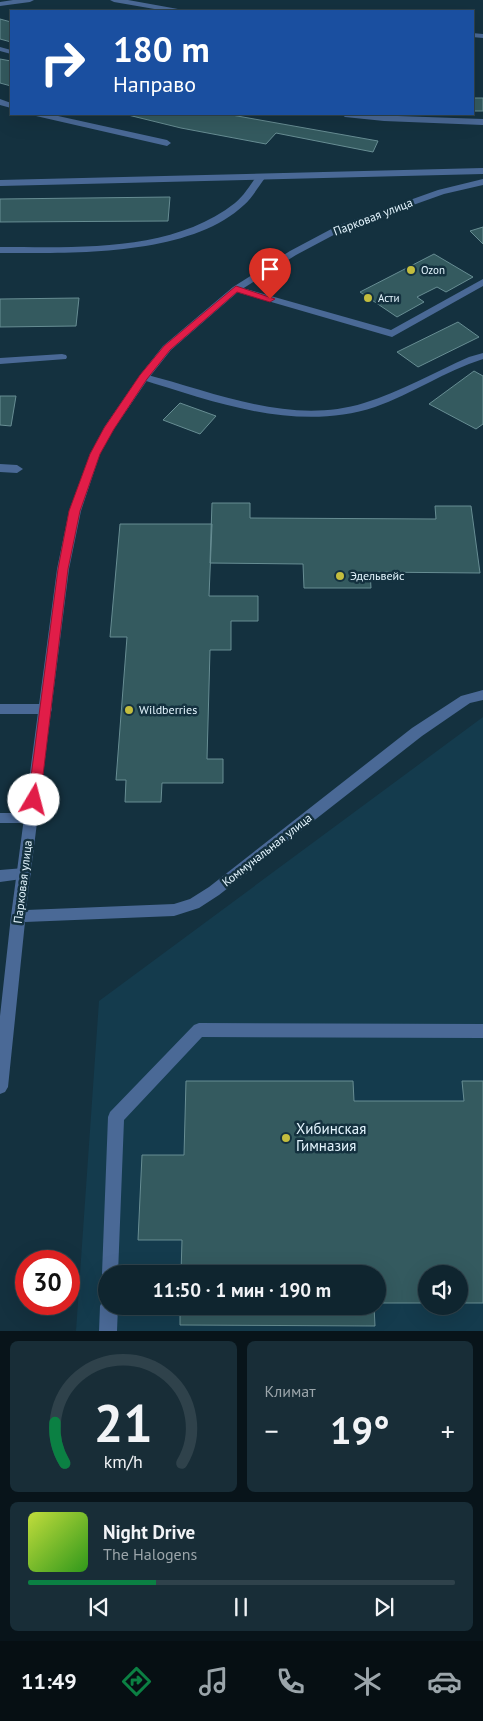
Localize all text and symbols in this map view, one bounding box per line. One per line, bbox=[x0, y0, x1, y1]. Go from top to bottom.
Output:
text: 180 m bbox=[113, 26, 210, 72]
icon: right bbox=[30, 30, 95, 95]
text: Направо bbox=[113, 70, 196, 98]
street label: Парковая улица bbox=[331, 195, 415, 239]
pin bbox=[249, 248, 291, 299]
icon: arrive bbox=[256, 255, 284, 283]
place label: Ozon bbox=[421, 263, 445, 277]
marker: Ozon bbox=[405, 264, 417, 276]
place label: Асти bbox=[378, 291, 399, 305]
marker: Асти bbox=[362, 292, 374, 304]
place label: Эдельвейс bbox=[350, 568, 405, 583]
marker: Эдельвейс bbox=[334, 570, 346, 582]
place label: Wildberries bbox=[139, 702, 197, 717]
marker: Wildberries bbox=[123, 704, 135, 716]
position arrow bbox=[7, 773, 59, 825]
street label: Коммунальная улица bbox=[219, 810, 315, 889]
street label: Парковая улица bbox=[10, 839, 35, 924]
place label: Хибинская Гимназия bbox=[296, 1119, 366, 1155]
marker: Хибинская Гимназия bbox=[280, 1132, 292, 1144]
speed limit sign: 30 bbox=[15, 1250, 80, 1315]
map controls bbox=[418, 1265, 468, 1315]
button: sound bbox=[418, 1265, 468, 1315]
text: 11:50 · 1 мин · 190 m bbox=[153, 1278, 331, 1302]
text: Климат bbox=[265, 1381, 316, 1401]
text: 21 bbox=[94, 1389, 153, 1456]
text: 19° bbox=[330, 1405, 390, 1454]
text: − bbox=[265, 1412, 279, 1449]
text: + bbox=[441, 1412, 455, 1449]
text: km/h bbox=[104, 1450, 143, 1473]
text: Night Drive bbox=[103, 1520, 195, 1544]
text: The Halogens bbox=[103, 1544, 197, 1564]
icon: previous bbox=[85, 1593, 113, 1621]
icon: pause bbox=[227, 1593, 255, 1621]
icon: next bbox=[370, 1593, 398, 1621]
icon: directions bbox=[119, 1664, 154, 1699]
icon: music bbox=[196, 1664, 231, 1699]
icon: phone bbox=[273, 1664, 308, 1699]
icon: climate bbox=[350, 1664, 385, 1699]
icon: car bbox=[427, 1664, 462, 1699]
text: 11:49 bbox=[21, 1667, 77, 1695]

